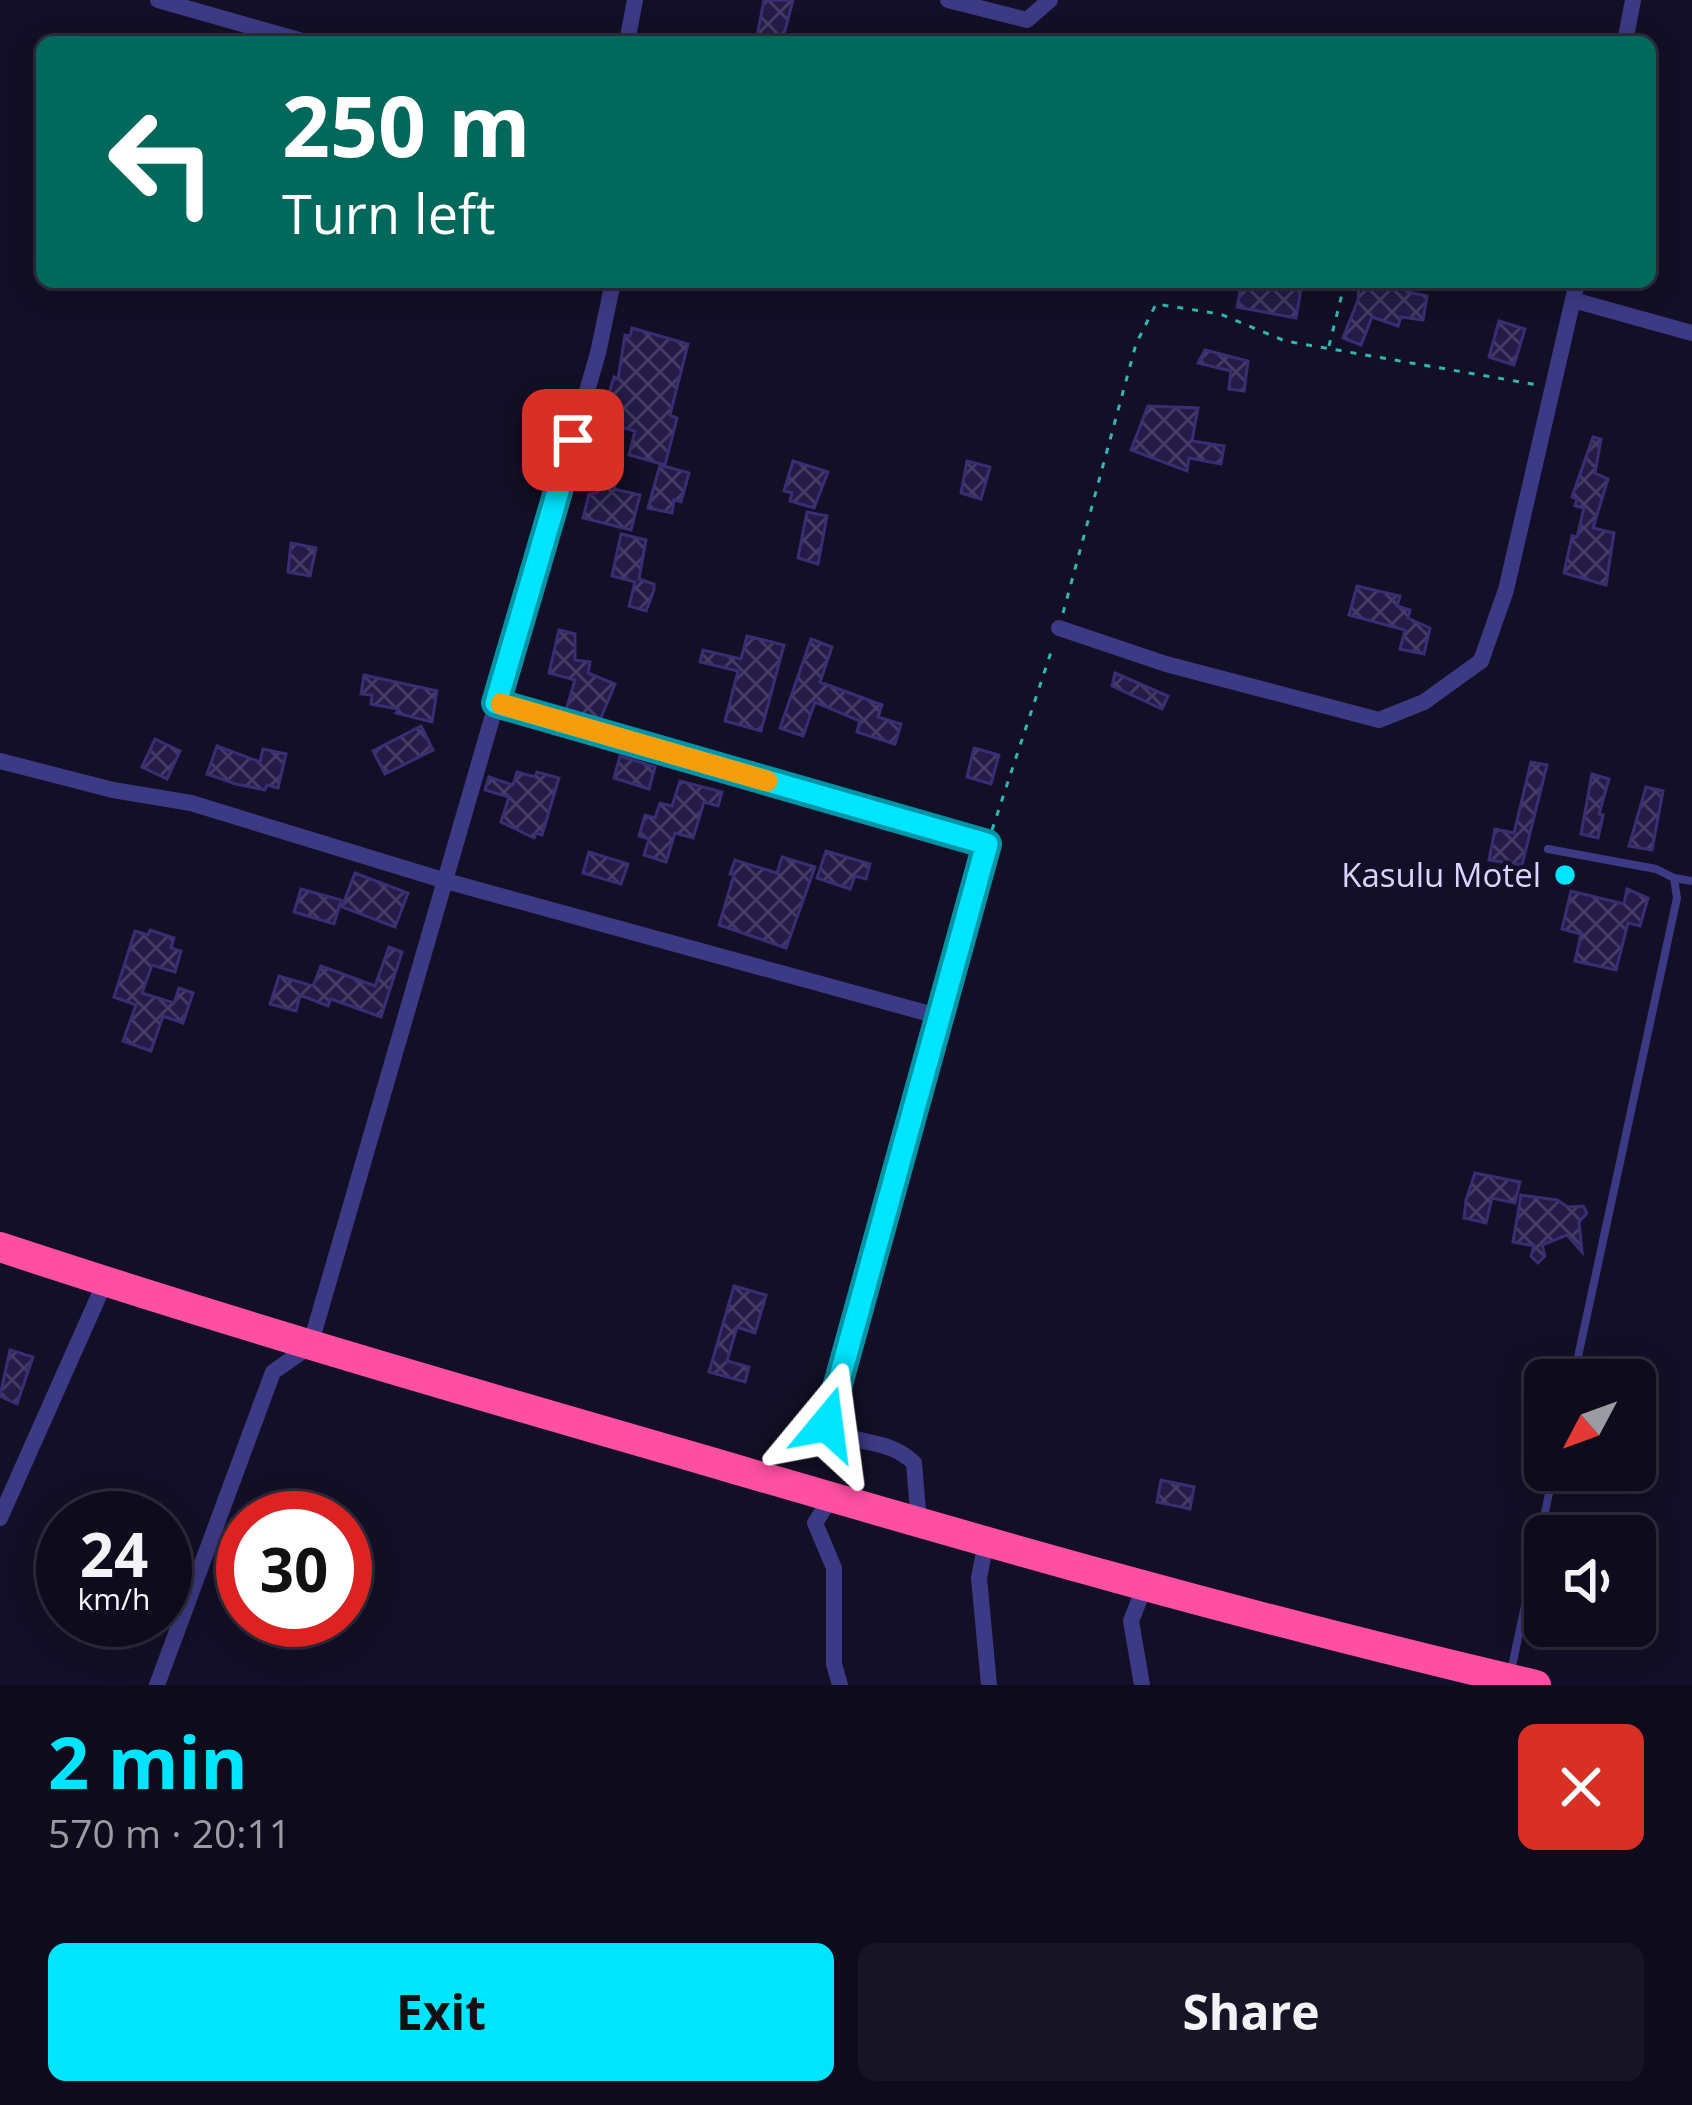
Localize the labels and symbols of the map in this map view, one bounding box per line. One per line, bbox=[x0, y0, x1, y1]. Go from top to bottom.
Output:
pin bbox=[522, 389, 624, 491]
place label: Kasulu Motel bbox=[1341, 852, 1541, 897]
marker: Kasulu Motel bbox=[1552, 862, 1578, 888]
north arrow bbox=[1524, 1359, 1656, 1491]
position arrow bbox=[764, 1361, 890, 1487]
speed limit sign: 30 bbox=[216, 1491, 372, 1647]

